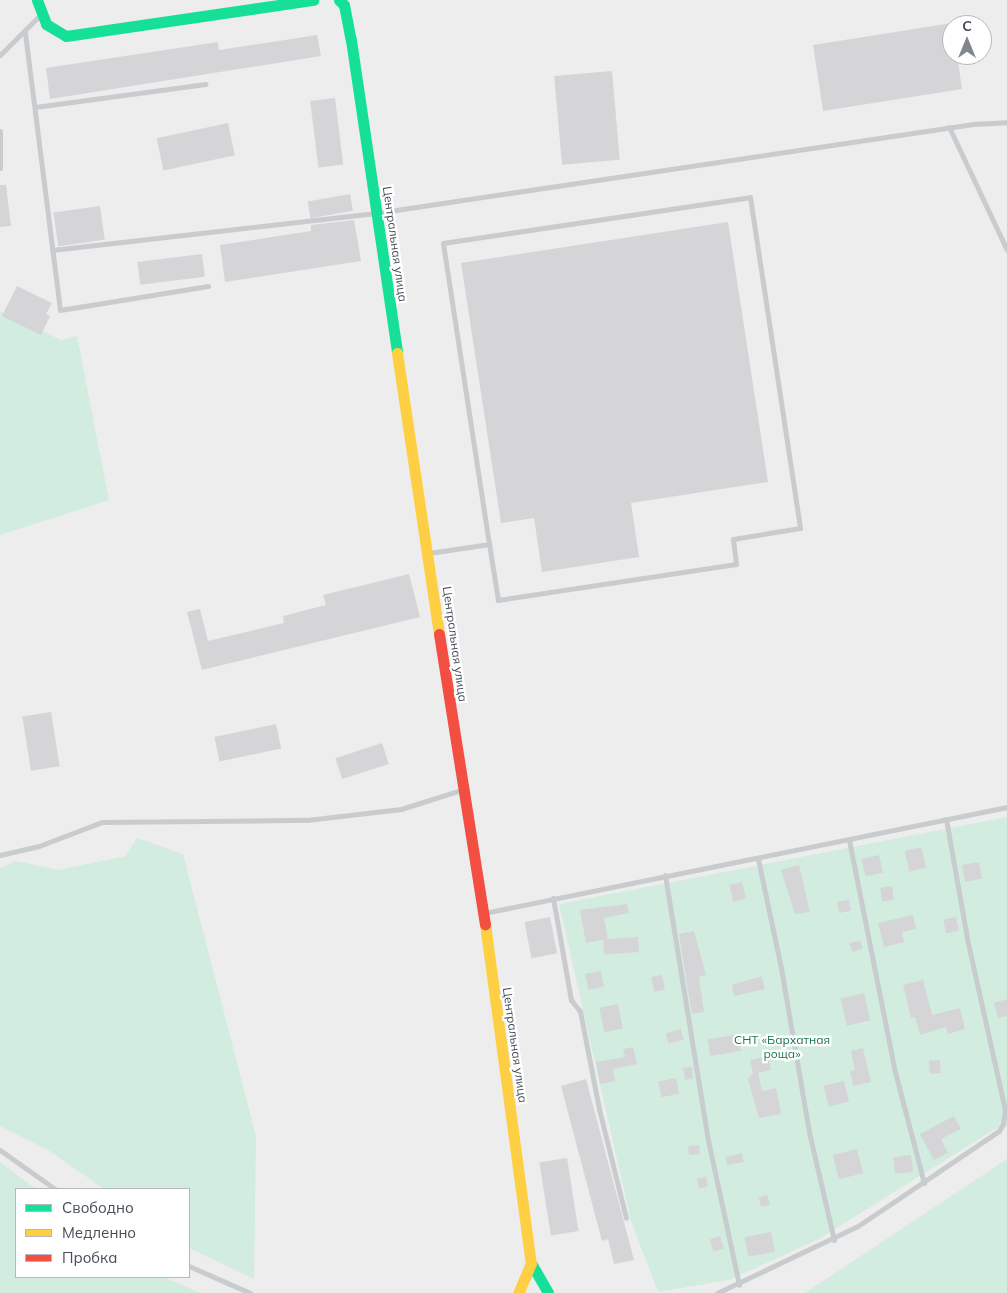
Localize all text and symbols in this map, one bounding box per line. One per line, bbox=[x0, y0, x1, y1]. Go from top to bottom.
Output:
north arrow bbox=[942, 15, 992, 65]
text: С bbox=[962, 17, 972, 35]
street label: Центральная улица bbox=[380, 185, 410, 303]
street label: Центральная улица bbox=[440, 585, 470, 703]
street label: Центральная улица bbox=[500, 986, 530, 1104]
park label: СНТ «Бархатная роща» bbox=[734, 1033, 830, 1061]
legend bbox=[15, 1188, 190, 1278]
text: Свободно bbox=[62, 1198, 134, 1217]
text: Медленно bbox=[62, 1223, 136, 1242]
text: Пробка bbox=[62, 1248, 117, 1267]

